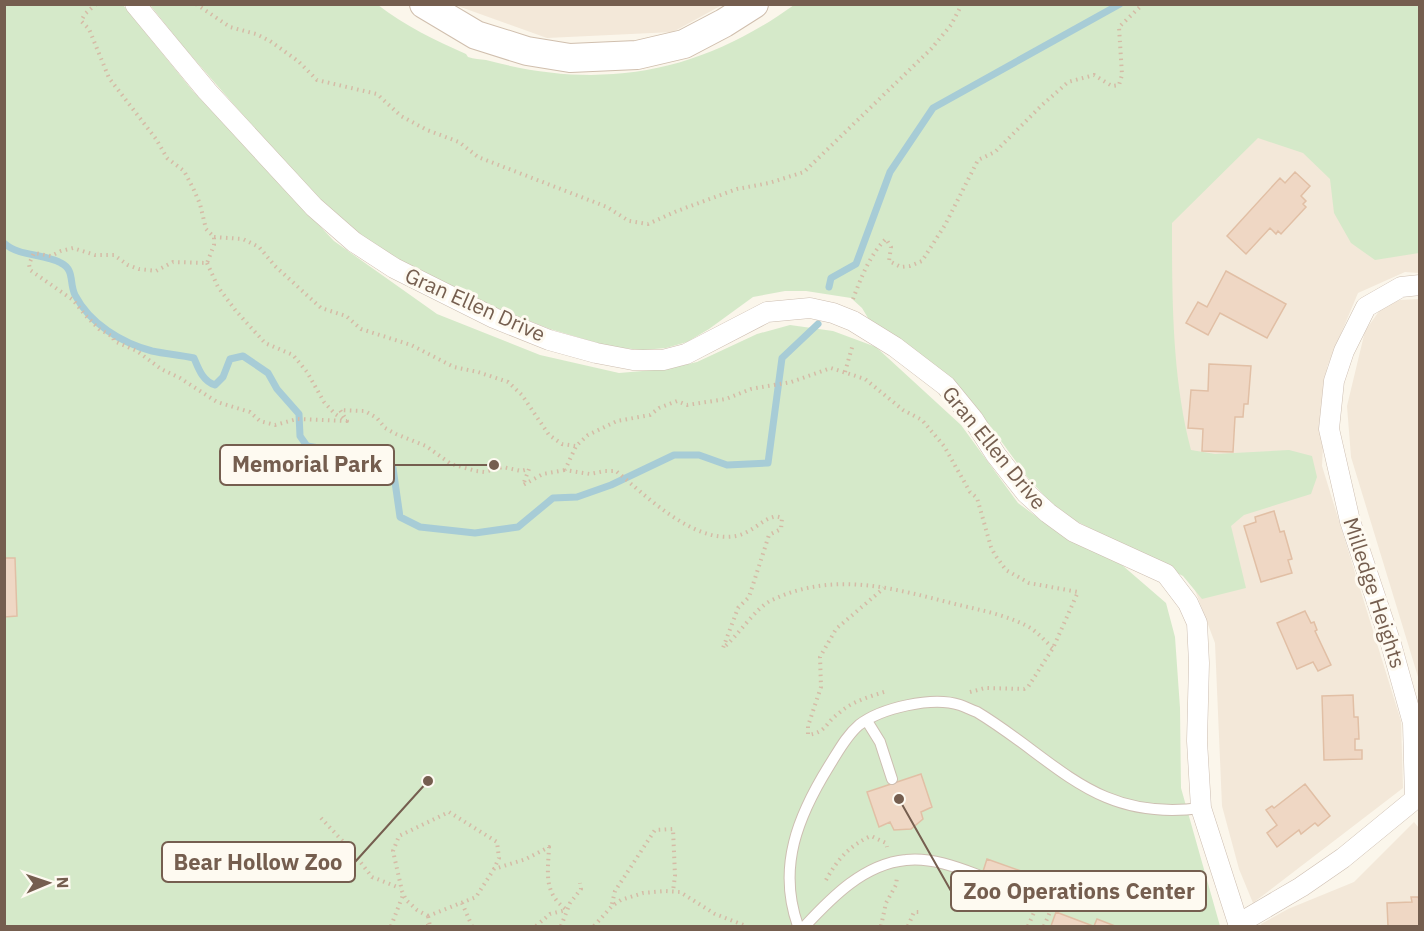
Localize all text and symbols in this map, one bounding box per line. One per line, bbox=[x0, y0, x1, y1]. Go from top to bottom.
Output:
street label: Gran Ellen Drive bbox=[401, 261, 550, 348]
street label: Gran Ellen Drive bbox=[936, 380, 1053, 515]
callout: Memorial Park bbox=[220, 445, 394, 485]
text: Memorial Park bbox=[232, 449, 382, 478]
street label: Milledge Heights bbox=[1337, 514, 1413, 672]
callout: Bear Hollow Zoo bbox=[162, 842, 355, 882]
text: Bear Hollow Zoo bbox=[173, 847, 343, 876]
north arrow bbox=[18, 853, 78, 913]
callout: Zoo Operations Center bbox=[951, 871, 1206, 911]
text: N bbox=[53, 876, 73, 889]
text: Zoo Operations Center bbox=[963, 876, 1195, 905]

